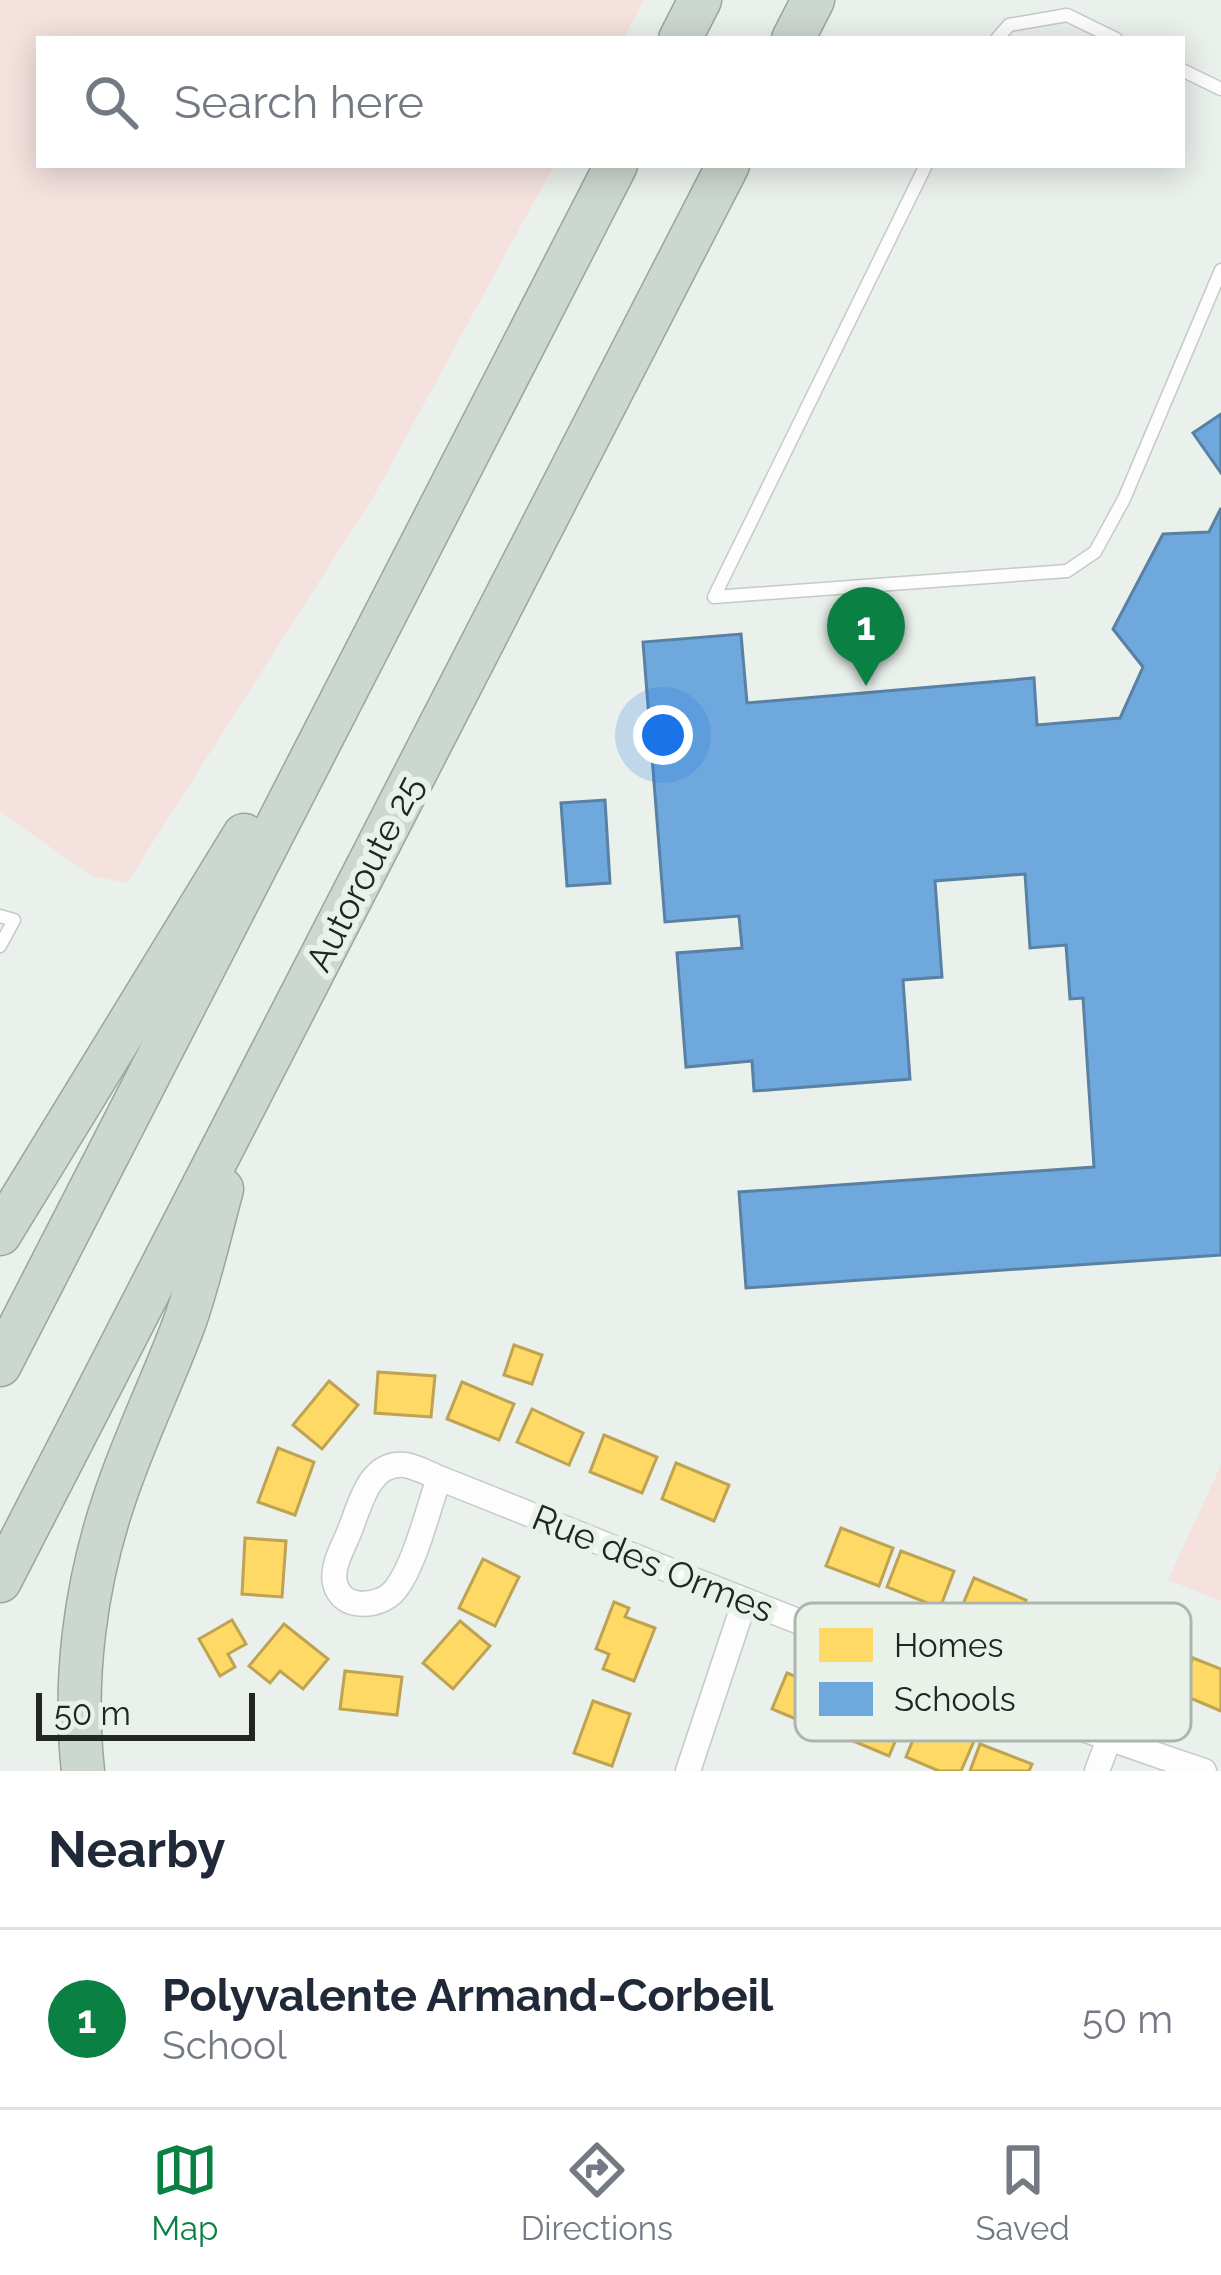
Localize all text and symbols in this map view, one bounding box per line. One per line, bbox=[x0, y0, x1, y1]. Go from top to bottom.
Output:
search box bbox=[36, 36, 1185, 168]
icon: search bbox=[78, 69, 144, 135]
text: Search here bbox=[174, 76, 424, 129]
pin: 1 bbox=[827, 587, 905, 686]
your location bbox=[633, 705, 693, 765]
street label: Autoroute 25 bbox=[297, 768, 431, 978]
street label: Rue des Ormes bbox=[526, 1496, 780, 1630]
legend bbox=[795, 1603, 1191, 1741]
text: Homes bbox=[894, 1626, 1003, 1665]
text: Schools bbox=[894, 1680, 1016, 1719]
scale bar bbox=[36, 1687, 255, 1740]
text: 50 m bbox=[54, 1694, 131, 1733]
text: Nearby bbox=[48, 1819, 225, 1879]
text: Polyvalente Armand-Corbeil bbox=[162, 1969, 773, 2022]
text: 1 bbox=[77, 1996, 97, 2042]
text: 50 m bbox=[1082, 1996, 1173, 2042]
text: School bbox=[162, 2022, 287, 2068]
tab: Map bbox=[151, 2137, 218, 2248]
tab: Directions bbox=[521, 2137, 673, 2248]
tab: Saved bbox=[975, 2137, 1070, 2248]

